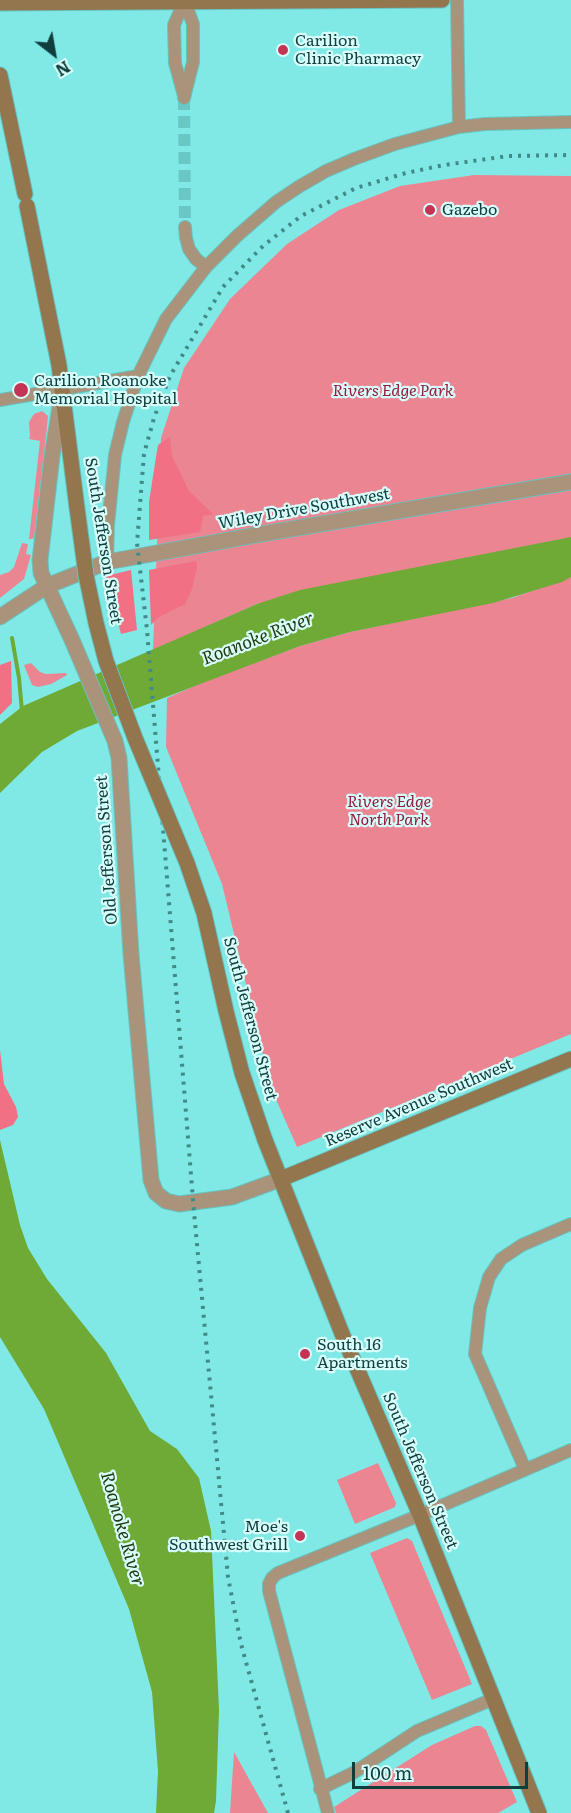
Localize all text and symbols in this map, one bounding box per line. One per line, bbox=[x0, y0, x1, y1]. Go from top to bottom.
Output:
north arrow bbox=[24, 24, 84, 84]
place label: Carilion Clinic Pharmacy bbox=[295, 31, 421, 69]
marker: Carilion Clinic Pharmacy bbox=[276, 43, 290, 57]
text: N bbox=[51, 56, 75, 83]
place label: Gazebo bbox=[442, 200, 497, 220]
marker: Gazebo bbox=[423, 203, 437, 217]
place label: Carilion Roanoke Memorial Hospital bbox=[34, 371, 177, 409]
marker: Carilion Roanoke Memorial Hospital bbox=[12, 381, 30, 399]
park label: Rivers Edge Park bbox=[332, 381, 454, 401]
street label: South Jefferson Street bbox=[80, 456, 126, 626]
street label: Wiley Drive Southwest bbox=[217, 484, 391, 534]
water label: Roanoke River bbox=[199, 608, 317, 670]
street label: Old Jefferson Street bbox=[92, 775, 122, 925]
park label: Rivers Edge North Park bbox=[347, 792, 431, 830]
street label: South Jefferson Street bbox=[219, 935, 281, 1103]
street label: Reserve Avenue Southwest bbox=[322, 1055, 516, 1151]
place label: South 16 Apartments bbox=[317, 1335, 408, 1373]
marker: South 16 Apartments bbox=[298, 1347, 312, 1361]
street label: South Jefferson Street bbox=[378, 1390, 462, 1552]
water label: Roanoke River bbox=[95, 1469, 149, 1589]
place label: Moe's Southwest Grill bbox=[169, 1517, 288, 1555]
marker: Moe's Southwest Grill bbox=[293, 1529, 307, 1543]
scale bar bbox=[355, 1750, 530, 1788]
text: 100 m bbox=[363, 1759, 412, 1786]

